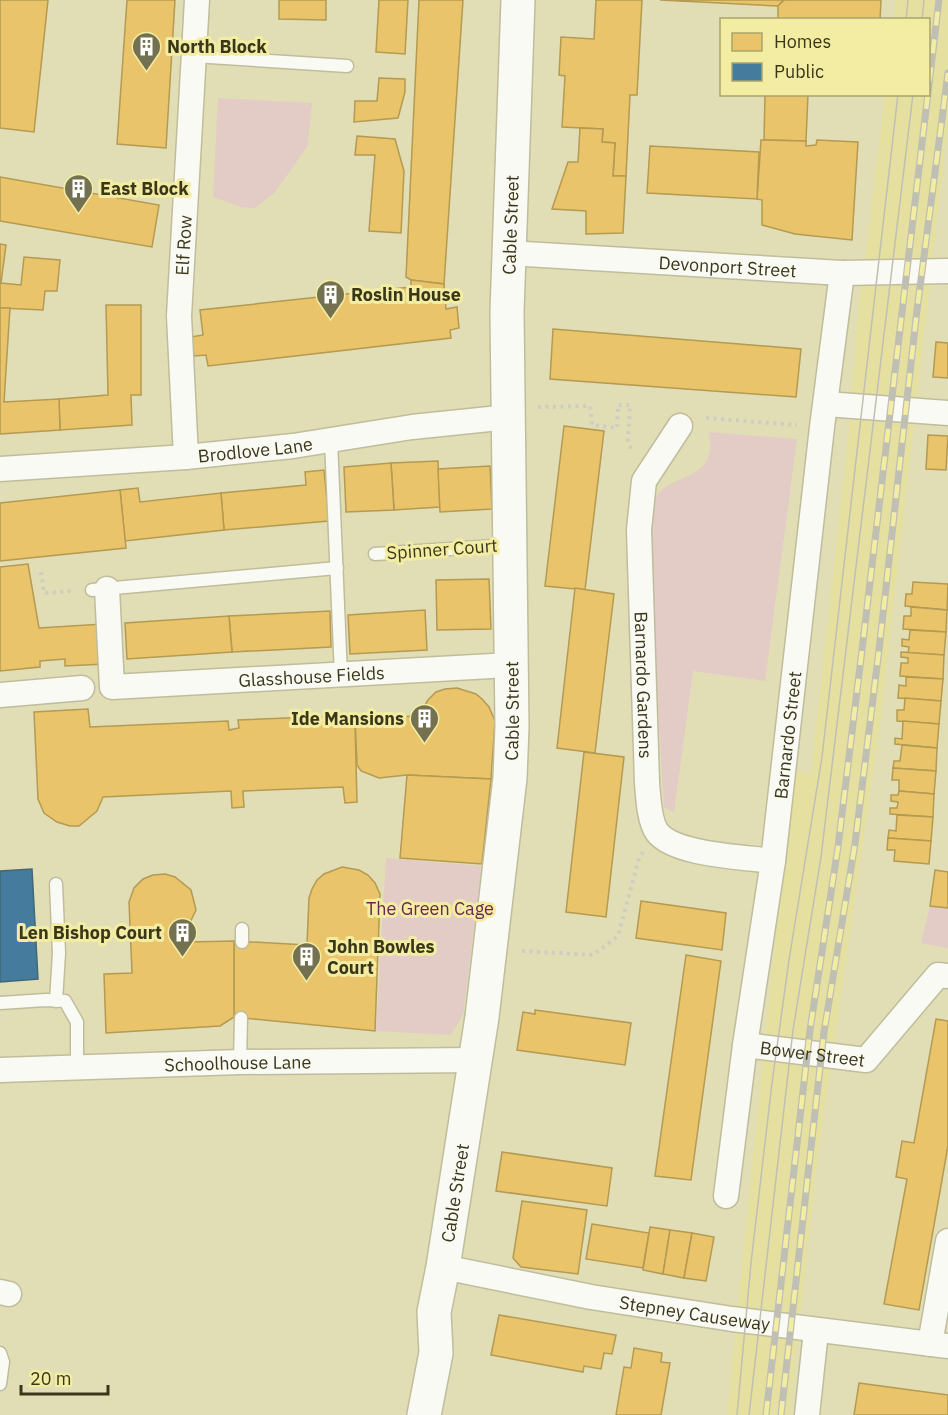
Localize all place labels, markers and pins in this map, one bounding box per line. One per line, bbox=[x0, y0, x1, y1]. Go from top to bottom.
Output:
building icon: North Block bbox=[130, 30, 162, 72]
place label: North Block bbox=[167, 35, 267, 58]
building icon: East Block bbox=[63, 172, 95, 214]
place label: East Block bbox=[100, 177, 189, 200]
building icon: Roslin House bbox=[314, 278, 346, 320]
place label: Roslin House bbox=[351, 283, 461, 306]
building icon: Ide Mansions bbox=[409, 702, 441, 744]
place label: Ide Mansions bbox=[291, 707, 404, 730]
building icon: Len Bishop Court bbox=[167, 916, 199, 958]
place label: Len Bishop Court bbox=[18, 921, 162, 944]
place label: John Bowles Court bbox=[327, 935, 435, 979]
building icon: John Bowles Court bbox=[290, 940, 322, 982]

